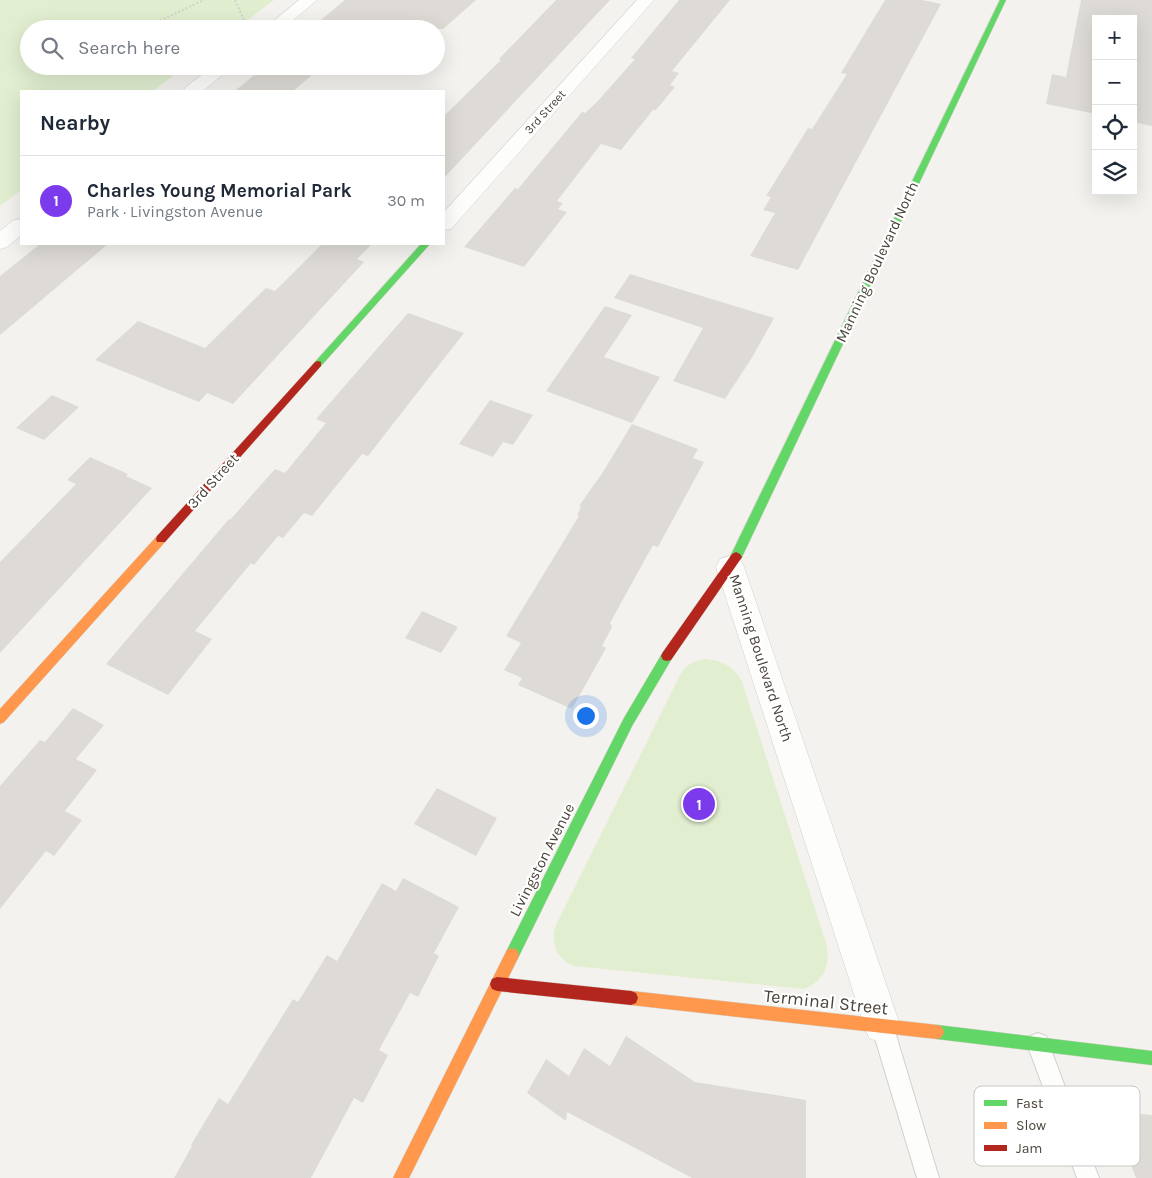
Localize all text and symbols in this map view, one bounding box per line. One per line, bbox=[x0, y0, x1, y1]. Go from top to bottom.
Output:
map controls bbox=[1092, 15, 1137, 195]
button: + bbox=[1092, 15, 1137, 60]
search box bbox=[20, 20, 445, 75]
icon: search bbox=[38, 34, 66, 62]
text: Search here bbox=[78, 37, 180, 59]
button: − bbox=[1092, 60, 1137, 105]
street label: 3rd Street bbox=[522, 87, 569, 137]
button: locate bbox=[1092, 105, 1137, 150]
text: Nearby bbox=[40, 111, 110, 135]
button: layers bbox=[1092, 150, 1137, 195]
street label: Manning Boulevard North bbox=[832, 179, 922, 345]
text: Charles Young Memorial Park bbox=[87, 180, 352, 202]
text: 1 bbox=[53, 191, 59, 210]
text: 30 m bbox=[387, 191, 425, 210]
text: Park · Livingston Avenue bbox=[87, 202, 263, 221]
street label: 3rd Street bbox=[184, 449, 243, 512]
street label: Manning Boulevard North bbox=[725, 572, 797, 744]
your location bbox=[573, 703, 599, 729]
pin: 1 bbox=[683, 785, 715, 823]
street label: Livingston Avenue bbox=[506, 800, 578, 920]
street label: Terminal Street bbox=[763, 985, 890, 1020]
legend bbox=[974, 1086, 1140, 1166]
text: Fast bbox=[1016, 1095, 1043, 1112]
text: Slow bbox=[1016, 1117, 1046, 1134]
text: Jam bbox=[1016, 1140, 1042, 1157]

